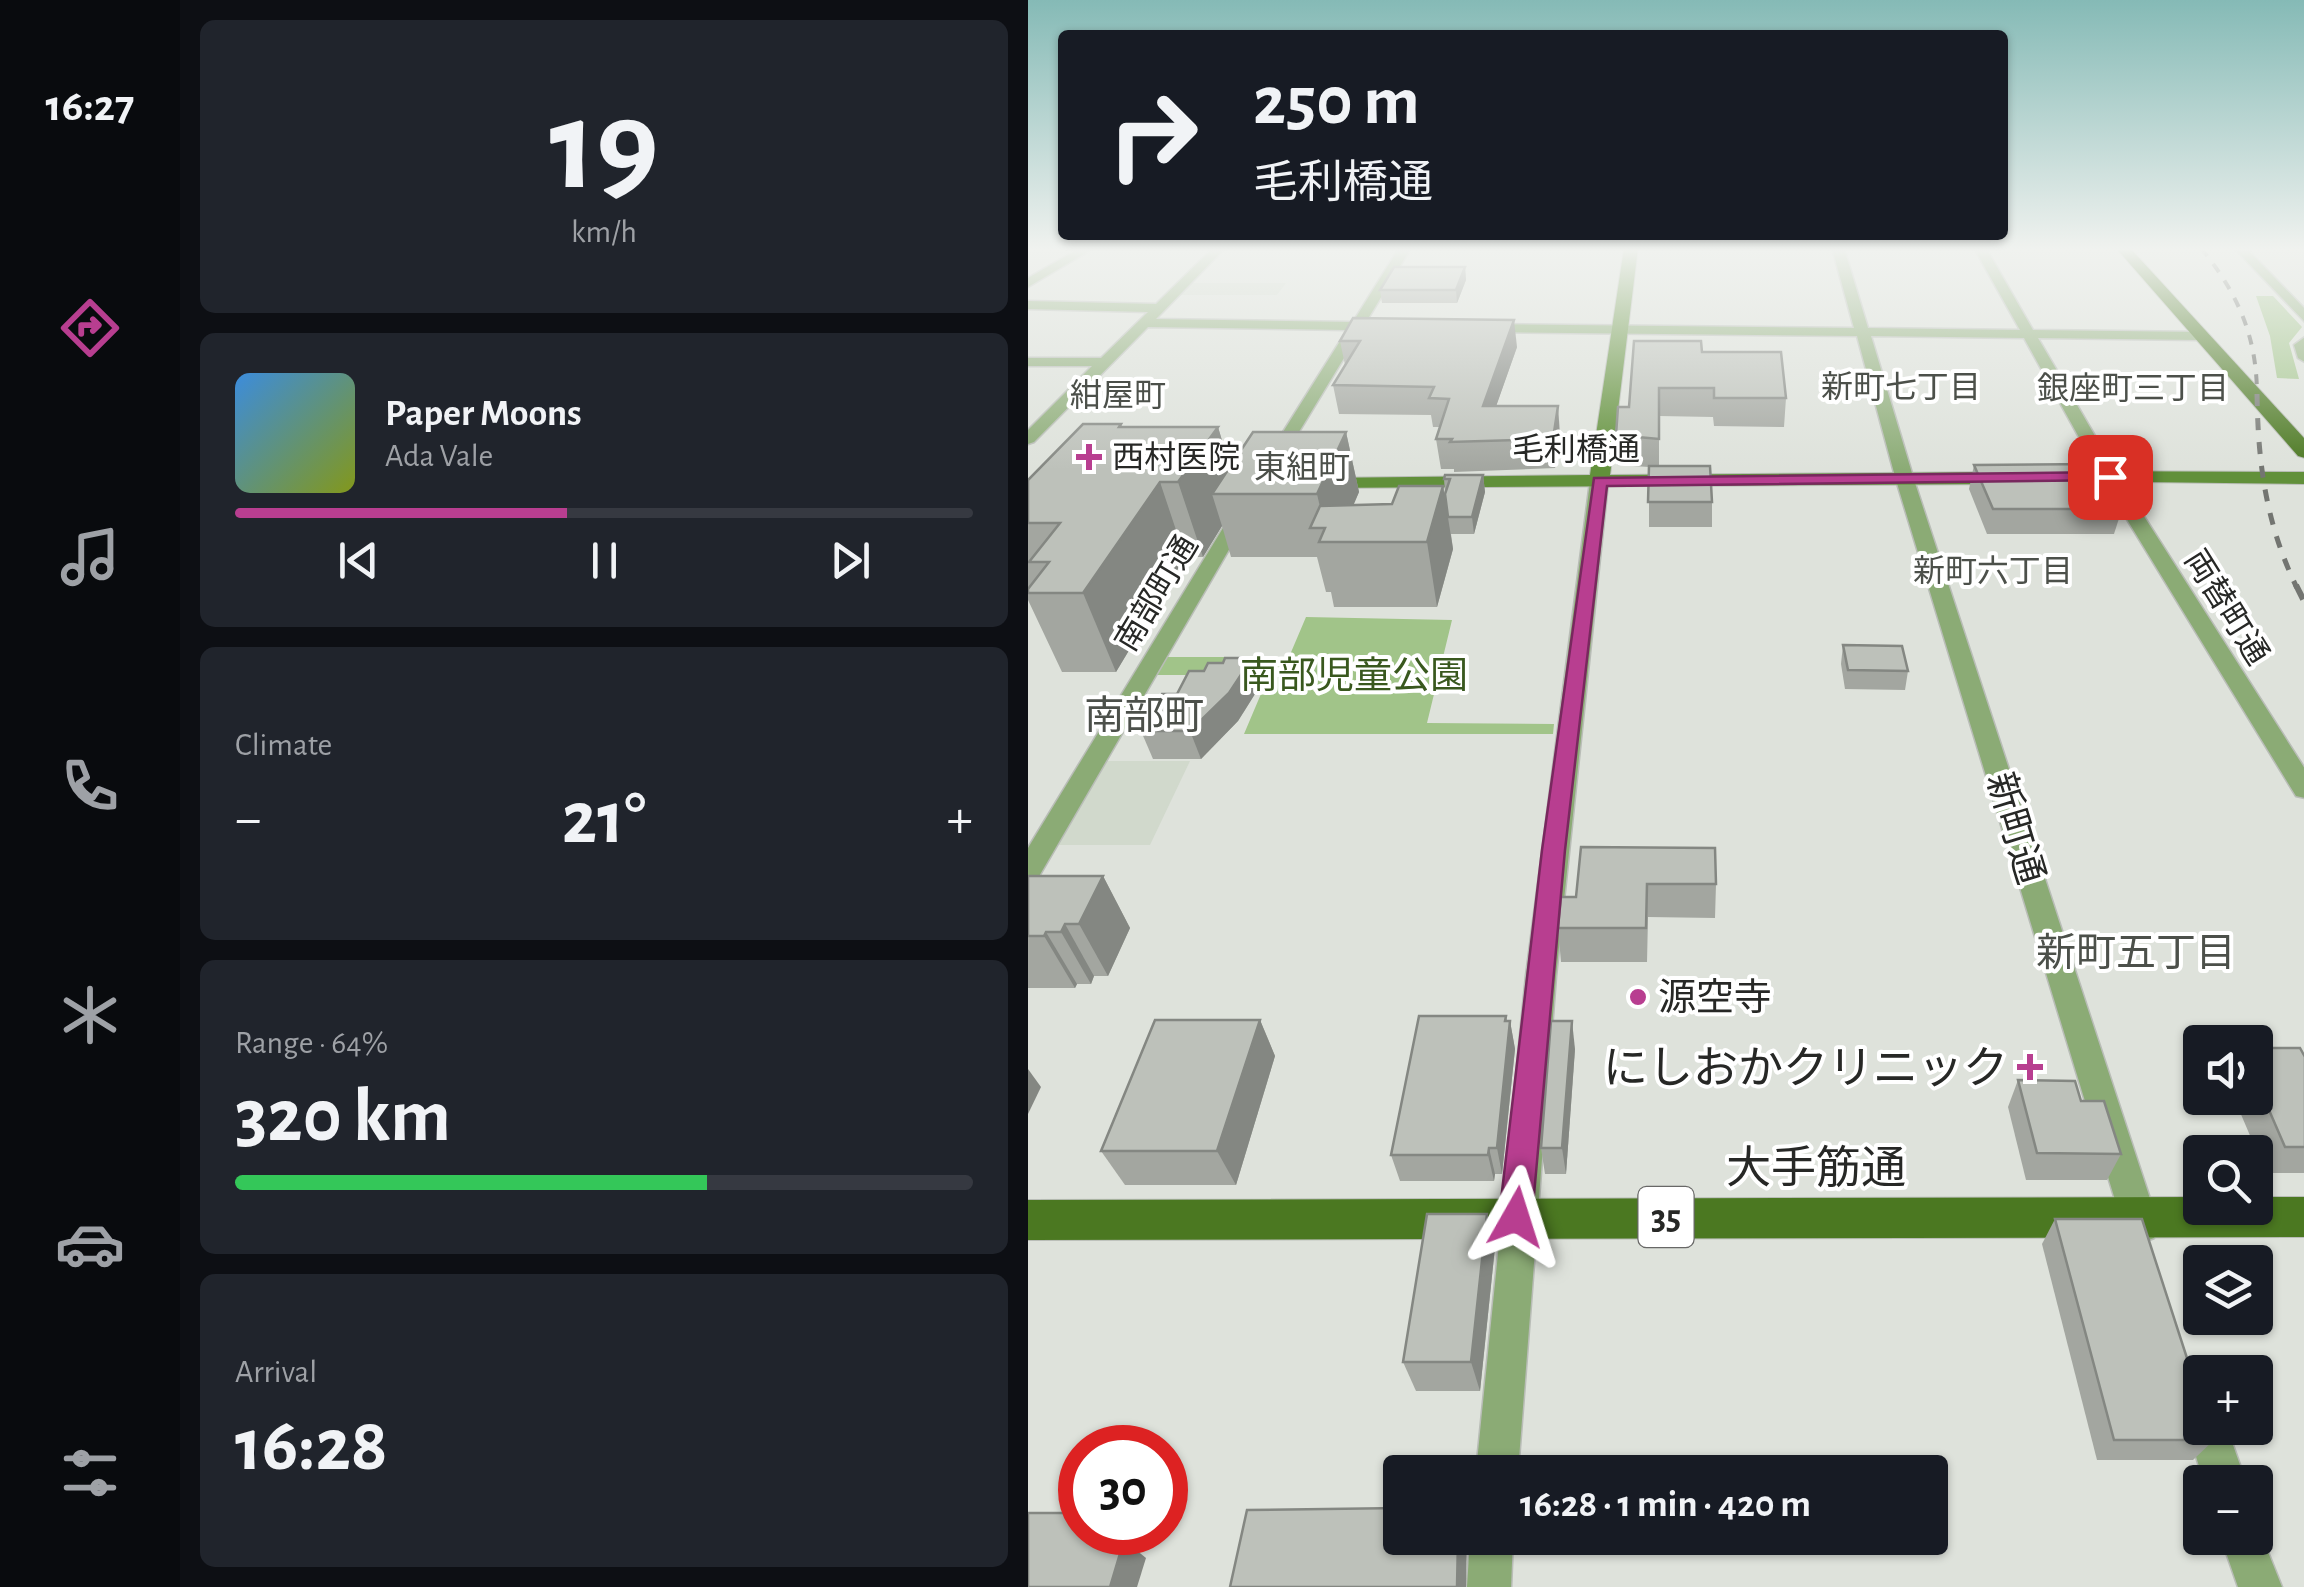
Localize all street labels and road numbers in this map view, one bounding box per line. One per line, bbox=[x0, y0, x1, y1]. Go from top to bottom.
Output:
street label: 毛利橋通 bbox=[1512, 433, 1640, 466]
street label: 南部町通 bbox=[1108, 529, 1204, 657]
street label: 両替町通 bbox=[2179, 544, 2274, 670]
street label: 新町通 bbox=[1979, 768, 2051, 889]
street label: 大手筋通 bbox=[1726, 1144, 1906, 1192]
road number: 35 bbox=[1638, 1187, 1694, 1247]

